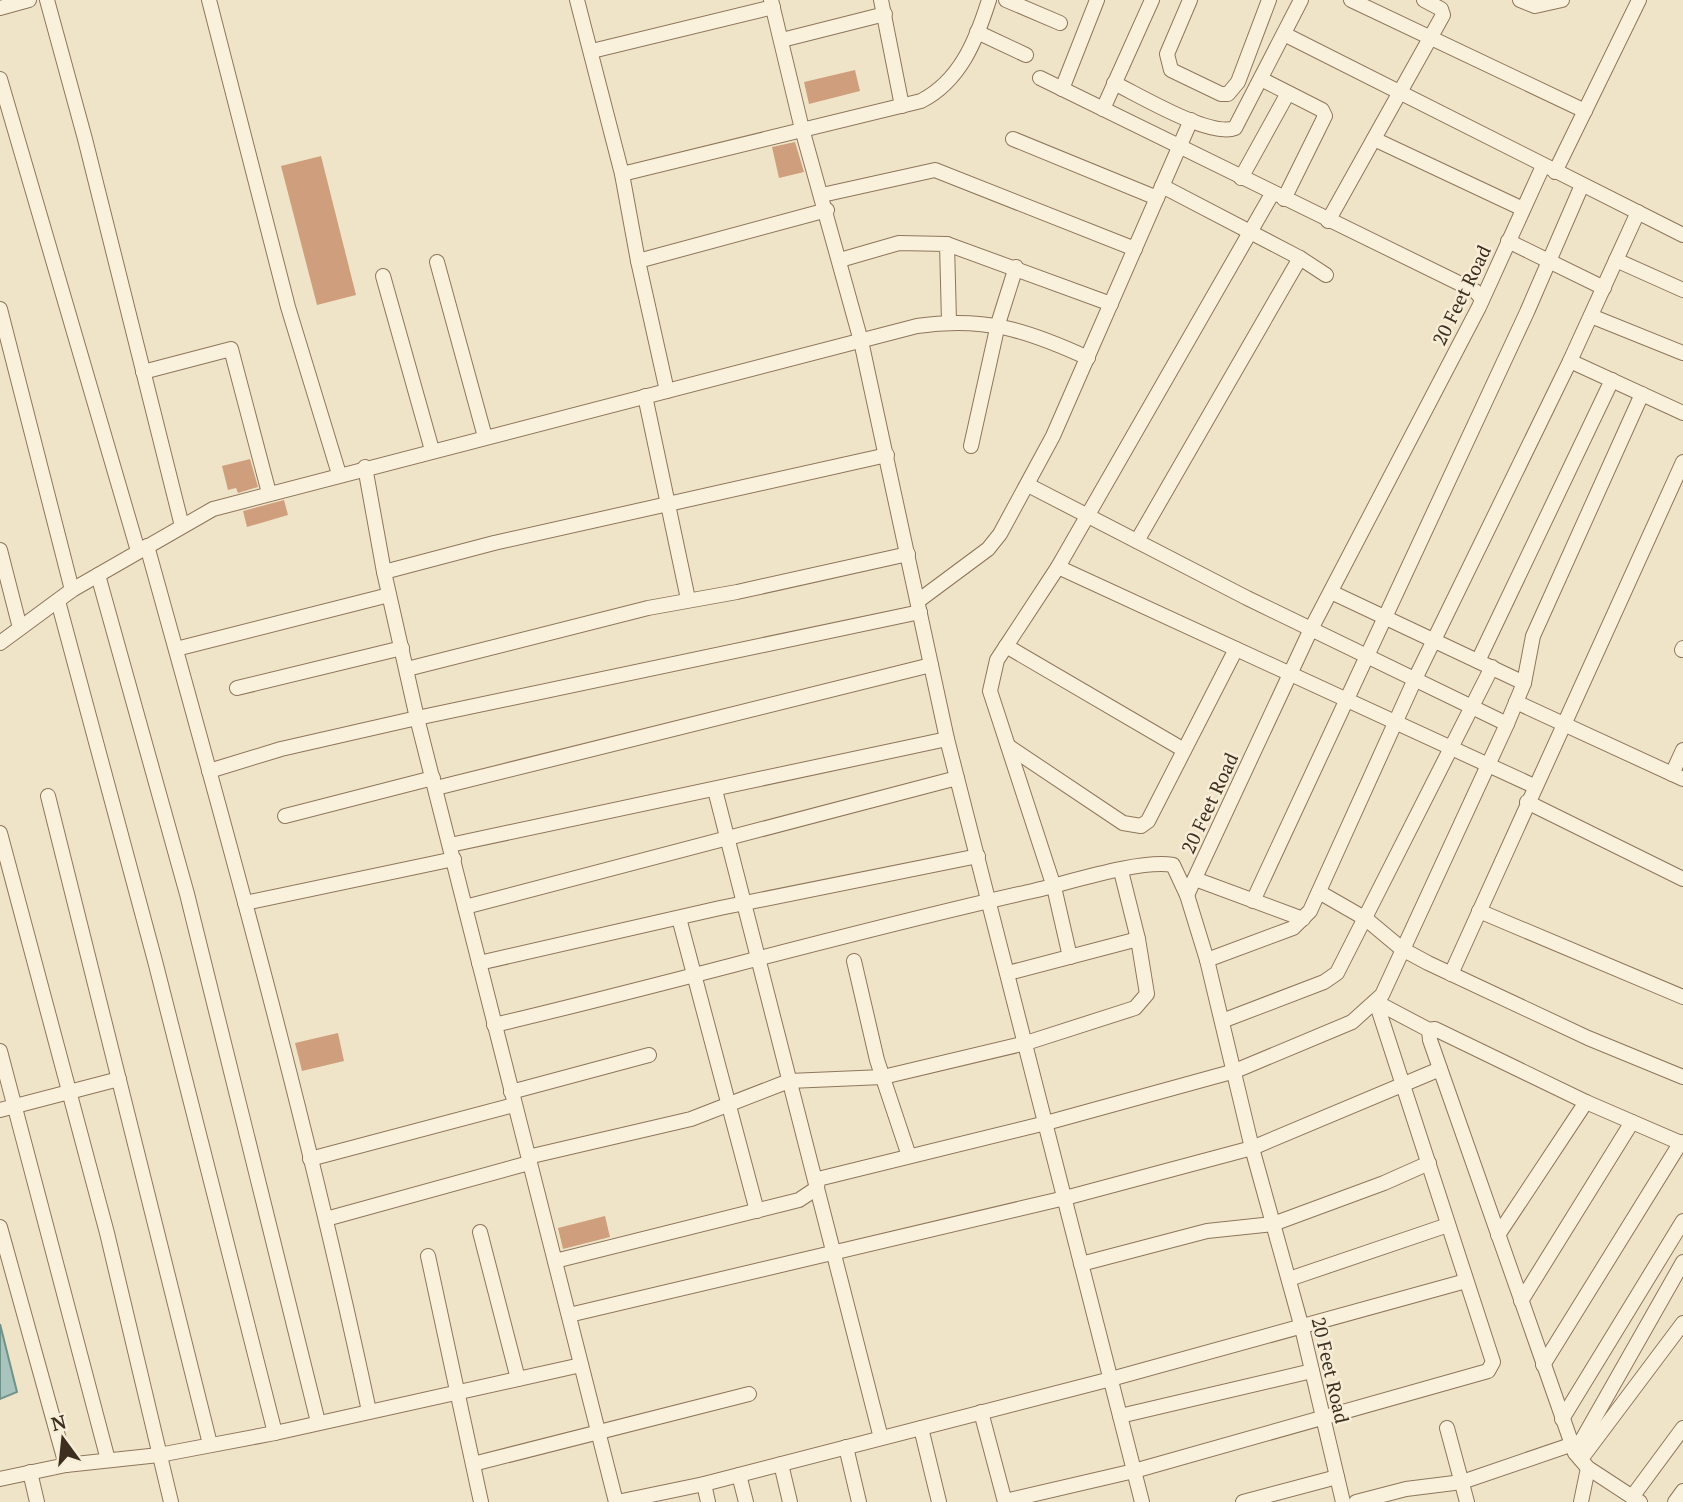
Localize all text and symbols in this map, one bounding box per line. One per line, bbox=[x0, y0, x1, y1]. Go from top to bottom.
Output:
street label: 20 Feet Road bbox=[1426, 240, 1496, 349]
street label: 20 Feet Road bbox=[1175, 748, 1243, 857]
street label: 20 Feet Road bbox=[1307, 1314, 1355, 1426]
north arrow bbox=[28, 1404, 98, 1474]
text: N bbox=[48, 1408, 69, 1436]

